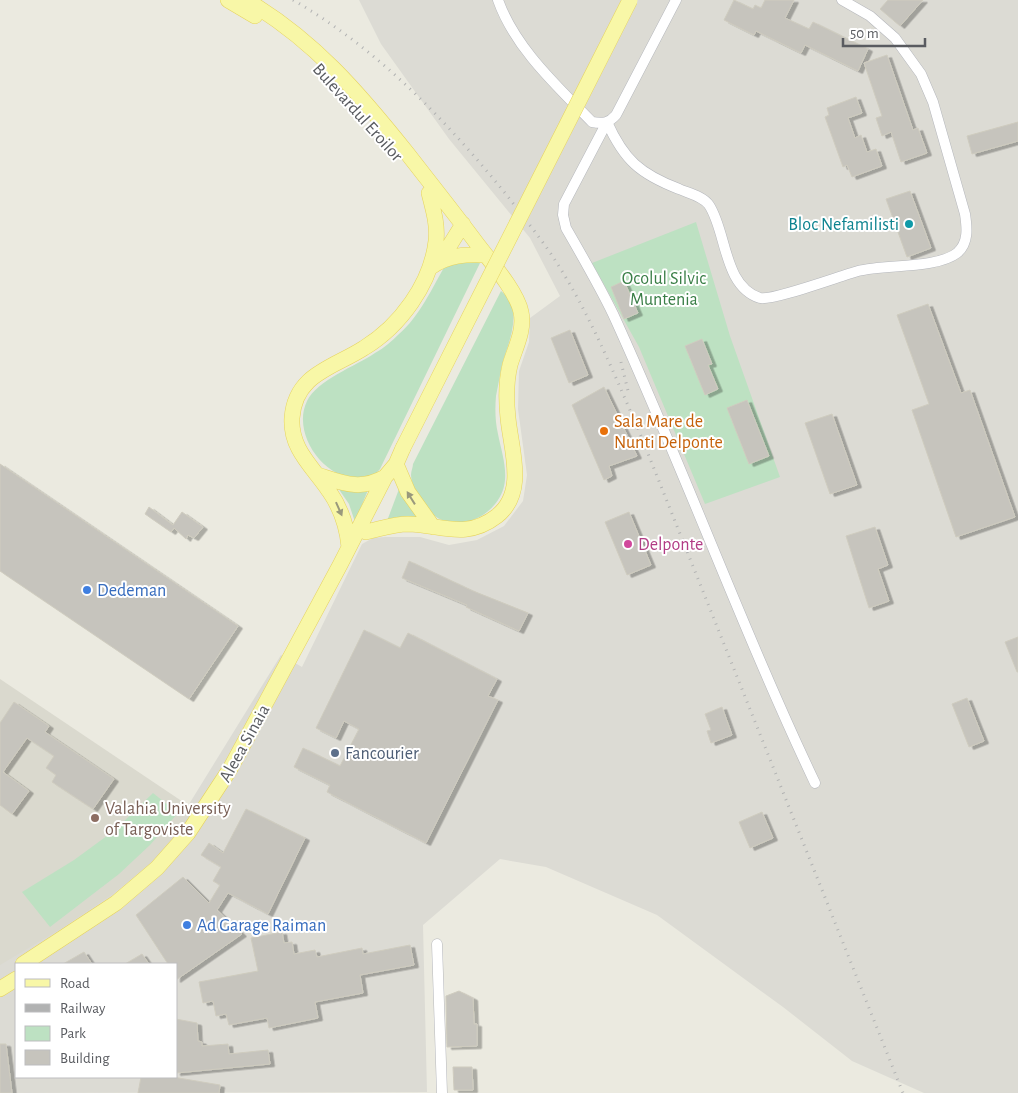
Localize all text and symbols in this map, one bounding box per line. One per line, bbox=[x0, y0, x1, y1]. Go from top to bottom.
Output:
scale bar bbox=[843, 15, 926, 47]
text: 50 m bbox=[850, 26, 879, 41]
street label: Bulevardul Eroilor bbox=[309, 60, 406, 165]
place label: Bloc Nefamilisti bbox=[788, 216, 899, 234]
marker: Bloc Nefamilisti bbox=[903, 218, 915, 230]
park label: Ocolul Silvic Muntenia bbox=[622, 270, 706, 309]
place label: Sala Mare de Nunti Delponte bbox=[614, 413, 723, 452]
marker: Sala Mare de Nunti Delponte bbox=[598, 425, 610, 437]
one-way arrow bbox=[406, 491, 416, 504]
one-way arrow bbox=[335, 502, 343, 516]
place label: Delponte bbox=[638, 536, 703, 554]
marker: Delponte bbox=[622, 538, 634, 550]
place label: Dedeman bbox=[97, 582, 166, 600]
marker: Dedeman bbox=[81, 584, 93, 596]
street label: Aleea Sinaia bbox=[216, 702, 274, 785]
place label: Fancourier bbox=[345, 745, 419, 763]
marker: Fancourier bbox=[329, 747, 341, 759]
place label: Valahia University of Targoviste bbox=[105, 800, 231, 839]
marker: Valahia University of Targoviste bbox=[89, 812, 101, 824]
place label: Ad Garage Raiman bbox=[197, 917, 326, 935]
marker: Ad Garage Raiman bbox=[181, 919, 193, 931]
legend bbox=[15, 963, 178, 1078]
text: Road bbox=[60, 976, 90, 991]
text: Railway bbox=[60, 1001, 106, 1016]
text: Park bbox=[60, 1026, 86, 1041]
text: Building bbox=[60, 1051, 110, 1066]

